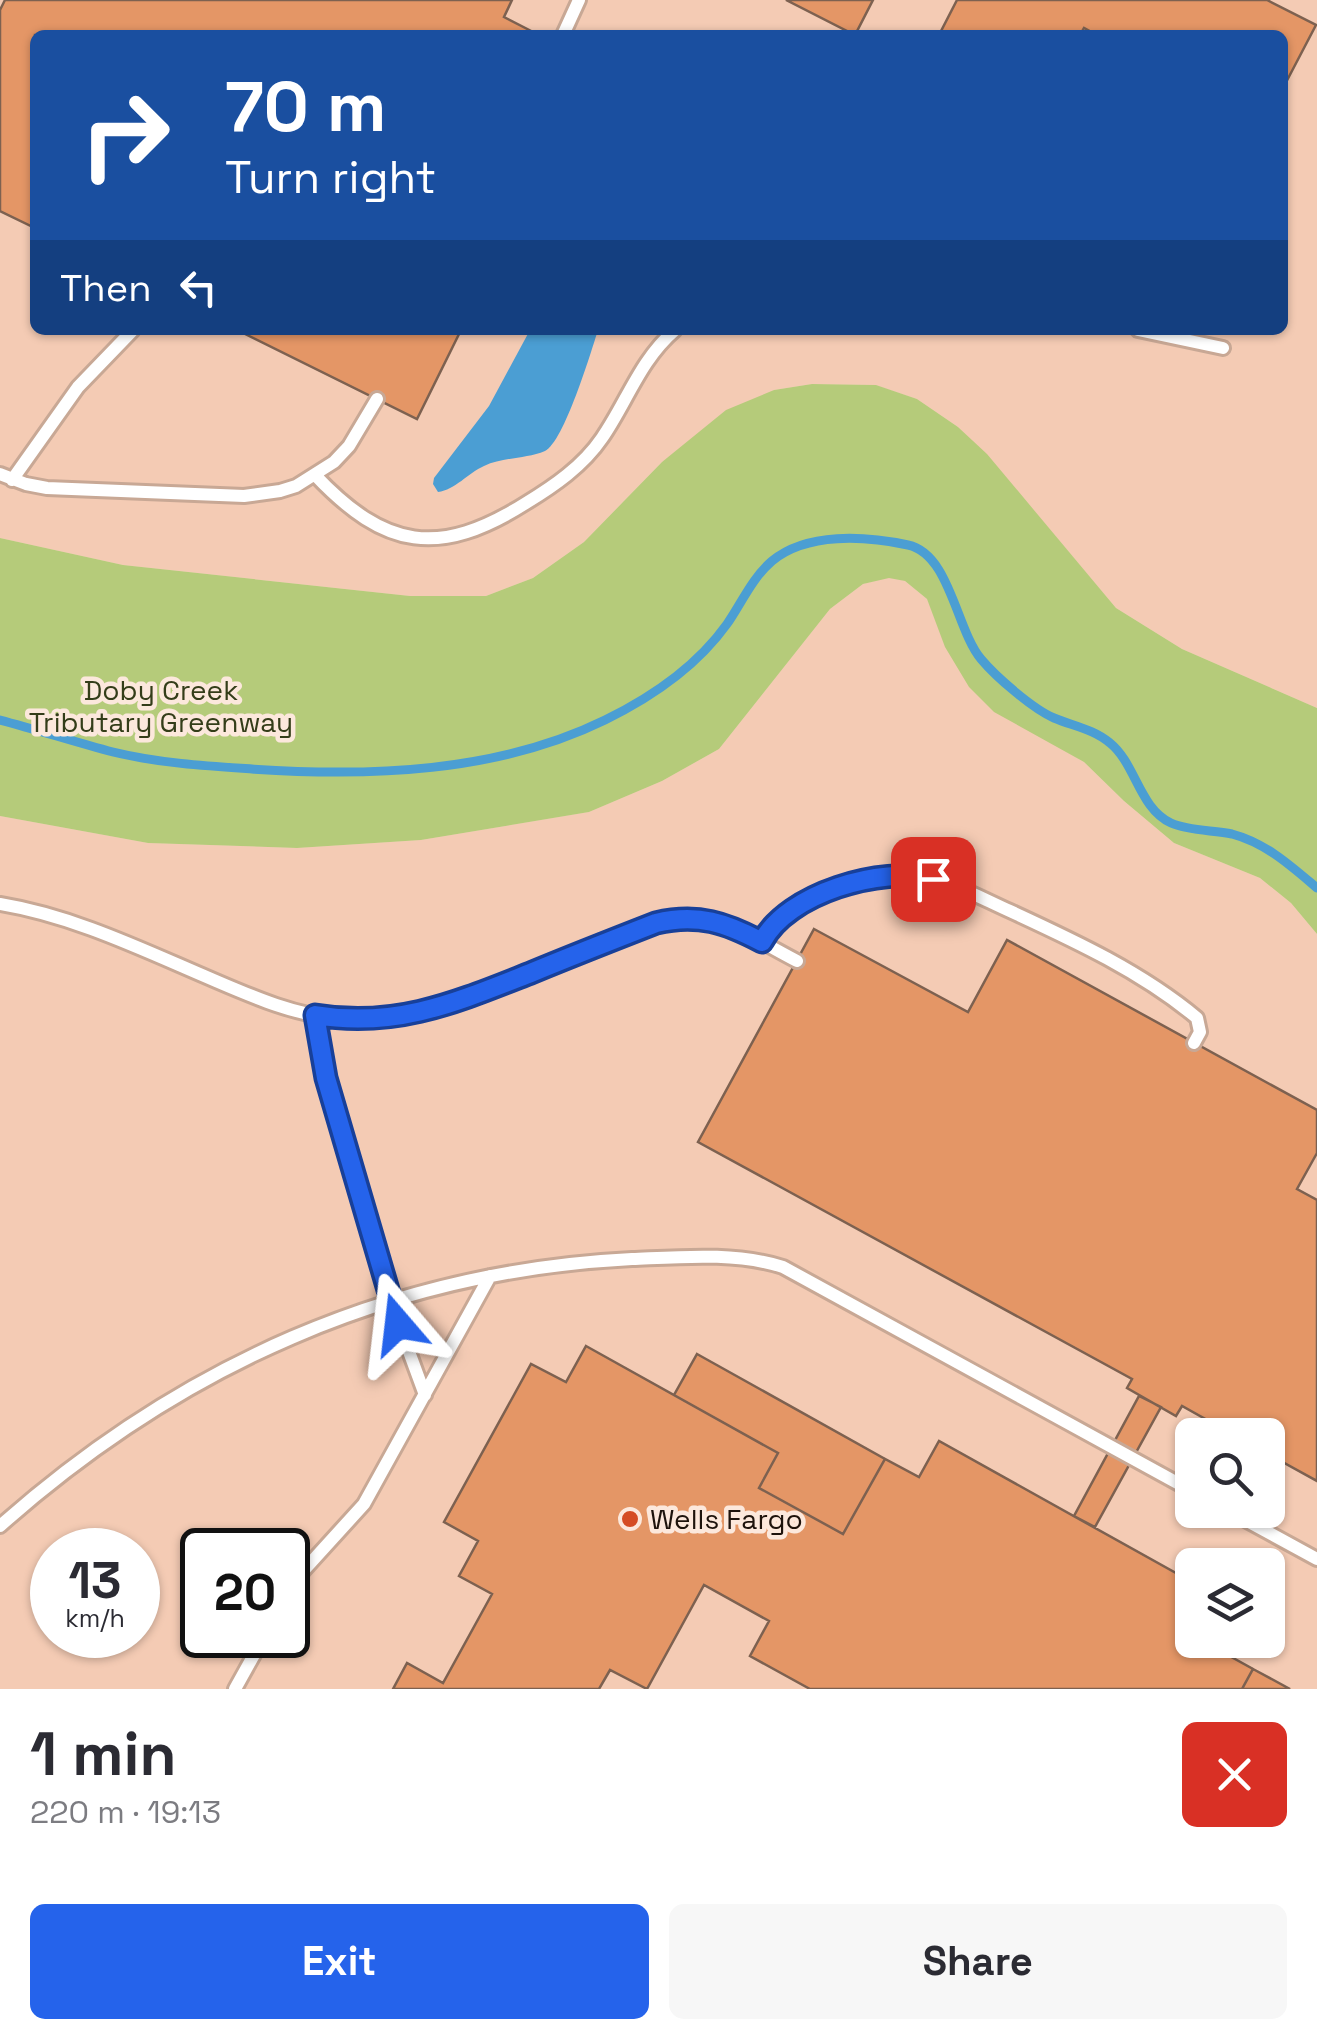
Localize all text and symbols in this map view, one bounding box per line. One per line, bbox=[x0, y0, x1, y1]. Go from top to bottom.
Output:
text: 70 m bbox=[225, 62, 386, 151]
icon: right bbox=[60, 70, 190, 200]
text: Turn right bbox=[225, 149, 436, 206]
icon: left bbox=[171, 260, 226, 315]
text: Then bbox=[60, 264, 151, 312]
park label: Doby Creek Tributary Greenway bbox=[29, 672, 293, 740]
pin bbox=[891, 837, 976, 922]
icon: arrive bbox=[906, 852, 961, 907]
position arrow bbox=[346, 1272, 450, 1376]
map controls bbox=[1175, 1418, 1285, 1658]
button: search bbox=[1175, 1418, 1285, 1528]
place label: Wells Fargo bbox=[650, 1501, 803, 1537]
marker: Wells Fargo bbox=[619, 1508, 641, 1530]
speed limit sign: 20 bbox=[180, 1528, 310, 1658]
button: layers bbox=[1175, 1548, 1285, 1658]
text: 13 bbox=[69, 1549, 122, 1613]
text: km/h bbox=[65, 1602, 125, 1634]
text: 1 min bbox=[30, 1716, 177, 1793]
button: close bbox=[1182, 1722, 1287, 1827]
text: 220 m · 19:13 bbox=[30, 1792, 221, 1832]
button: Exit bbox=[30, 1904, 649, 2019]
button: Share bbox=[669, 1904, 1287, 2019]

